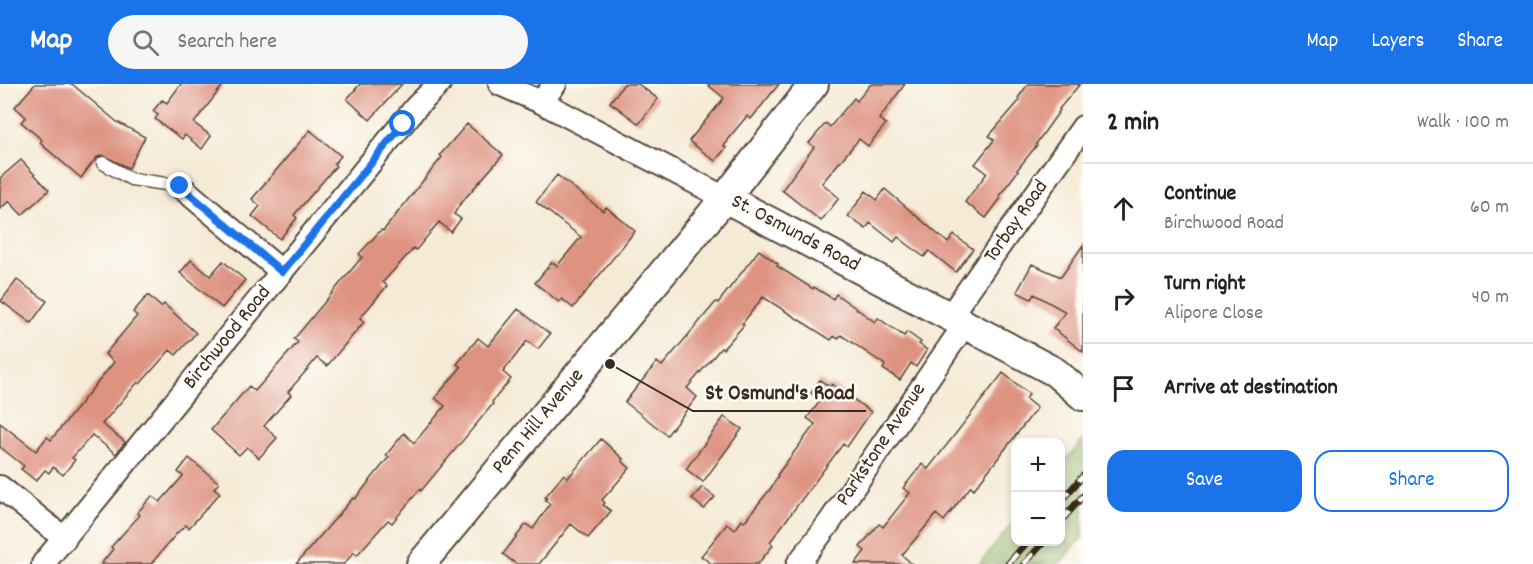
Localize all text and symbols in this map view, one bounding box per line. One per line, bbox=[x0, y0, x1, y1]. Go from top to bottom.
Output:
search box bbox=[108, 15, 528, 69]
text: Map bbox=[30, 22, 72, 62]
icon: search bbox=[129, 26, 162, 59]
text: Search here bbox=[177, 27, 277, 58]
text: Map bbox=[1307, 27, 1338, 57]
text: Layers bbox=[1371, 27, 1424, 57]
text: Share bbox=[1457, 27, 1503, 57]
text: 2 min bbox=[1107, 105, 1159, 142]
text: Walk · 100 m bbox=[1417, 109, 1509, 137]
route start bbox=[389, 110, 415, 136]
route end bbox=[166, 172, 192, 198]
street label: Torbay Road bbox=[977, 174, 1057, 270]
text: Continue bbox=[1164, 179, 1236, 210]
street label: St. Osmunds Road bbox=[725, 187, 865, 281]
icon: ahead bbox=[1107, 192, 1140, 225]
text: 60 m bbox=[1470, 194, 1509, 222]
text: Birchwood Road bbox=[1164, 210, 1284, 238]
text: Turn right bbox=[1164, 269, 1246, 300]
street label: Birchwood Road bbox=[177, 280, 279, 396]
icon: right bbox=[1107, 282, 1140, 315]
text: 40 m bbox=[1471, 284, 1509, 312]
text: Alipore Close bbox=[1164, 300, 1263, 328]
street label: Penn Hill Avenue bbox=[486, 363, 592, 481]
callout: St Osmund's Road bbox=[693, 371, 866, 411]
icon: arrive bbox=[1107, 372, 1140, 405]
text: Arrive at destination bbox=[1164, 373, 1338, 404]
street label: Parkstone Avenue bbox=[830, 377, 934, 513]
text: St Osmund's Road bbox=[705, 379, 855, 410]
map controls bbox=[1011, 438, 1065, 546]
button: + bbox=[1011, 438, 1065, 492]
button: Save bbox=[1107, 450, 1302, 512]
button: Share bbox=[1314, 450, 1509, 512]
button: − bbox=[1011, 492, 1065, 546]

